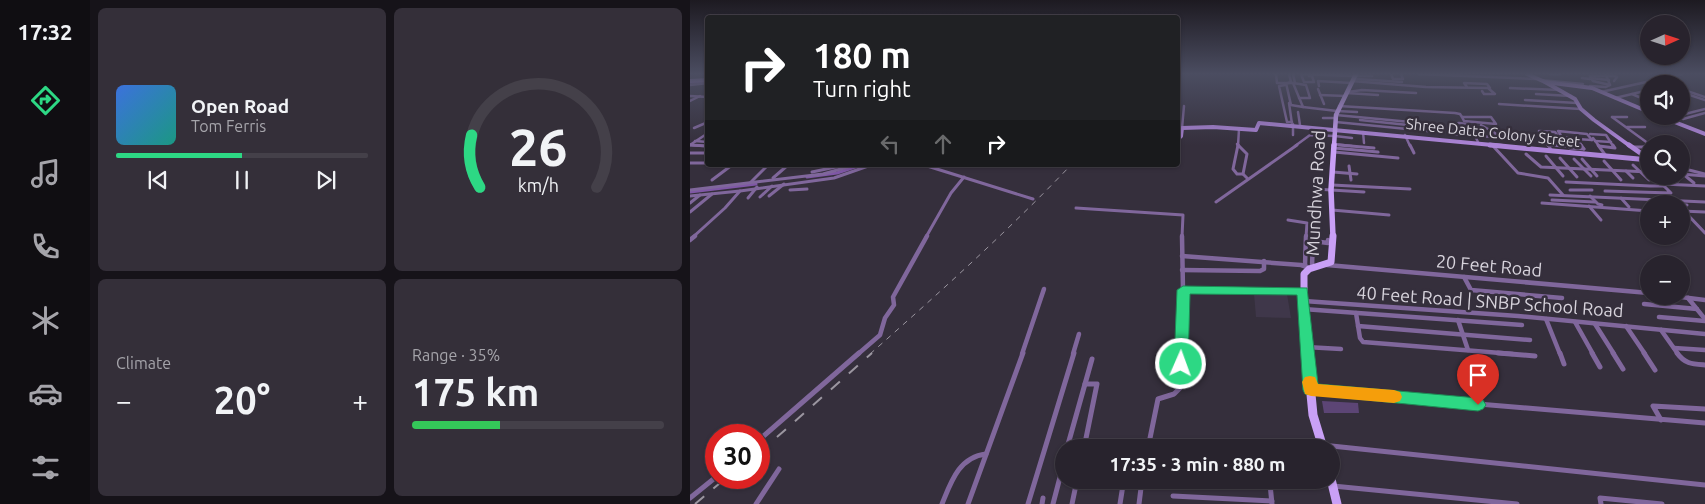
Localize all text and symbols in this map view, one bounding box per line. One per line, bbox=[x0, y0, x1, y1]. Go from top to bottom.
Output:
north arrow bbox=[1640, 15, 1690, 65]
map controls bbox=[1640, 15, 1690, 305]
text: 17:32 bbox=[17, 19, 73, 44]
icon: right bbox=[730, 35, 795, 100]
text: 180 m bbox=[813, 35, 911, 75]
button: sound bbox=[1640, 75, 1690, 125]
text: Turn right bbox=[813, 76, 911, 101]
icon: directions bbox=[28, 83, 63, 118]
text: Open Road bbox=[191, 95, 289, 117]
street label: Shree Datta Colony Street bbox=[1405, 115, 1581, 150]
text: Tom Ferris bbox=[191, 117, 266, 135]
text: 26 bbox=[509, 118, 567, 176]
icon: left bbox=[876, 130, 904, 158]
icon: ahead bbox=[929, 130, 957, 158]
icon: right bbox=[982, 130, 1010, 158]
street label: Mundhwa Road bbox=[1302, 130, 1328, 256]
button: search bbox=[1640, 135, 1690, 185]
icon: music bbox=[28, 156, 63, 191]
icon: previous bbox=[144, 166, 172, 194]
icon: pause bbox=[228, 166, 256, 194]
icon: next bbox=[312, 166, 340, 194]
text: km/h bbox=[517, 175, 559, 195]
button: + bbox=[1640, 195, 1690, 245]
icon: phone bbox=[28, 229, 63, 264]
street label: 20 Feet Road bbox=[1435, 250, 1543, 280]
button: − bbox=[1640, 255, 1690, 305]
street label: 40 Feet Road | SNBP School Road bbox=[1356, 282, 1624, 320]
icon: climate bbox=[28, 303, 63, 338]
position arrow bbox=[1154, 337, 1206, 389]
text: Range · 35% bbox=[412, 346, 500, 364]
text: Climate bbox=[116, 354, 171, 372]
pin bbox=[1457, 354, 1499, 405]
icon: arrive bbox=[1464, 361, 1492, 389]
text: 175 km bbox=[412, 371, 539, 413]
icon: car bbox=[28, 376, 63, 411]
text: 20° bbox=[214, 379, 270, 421]
text: − bbox=[116, 385, 132, 416]
text: + bbox=[352, 385, 368, 416]
speed limit sign: 30 bbox=[705, 424, 770, 489]
icon: filters bbox=[28, 450, 63, 485]
text: 17:35 · 3 min · 880 m bbox=[1110, 453, 1285, 475]

